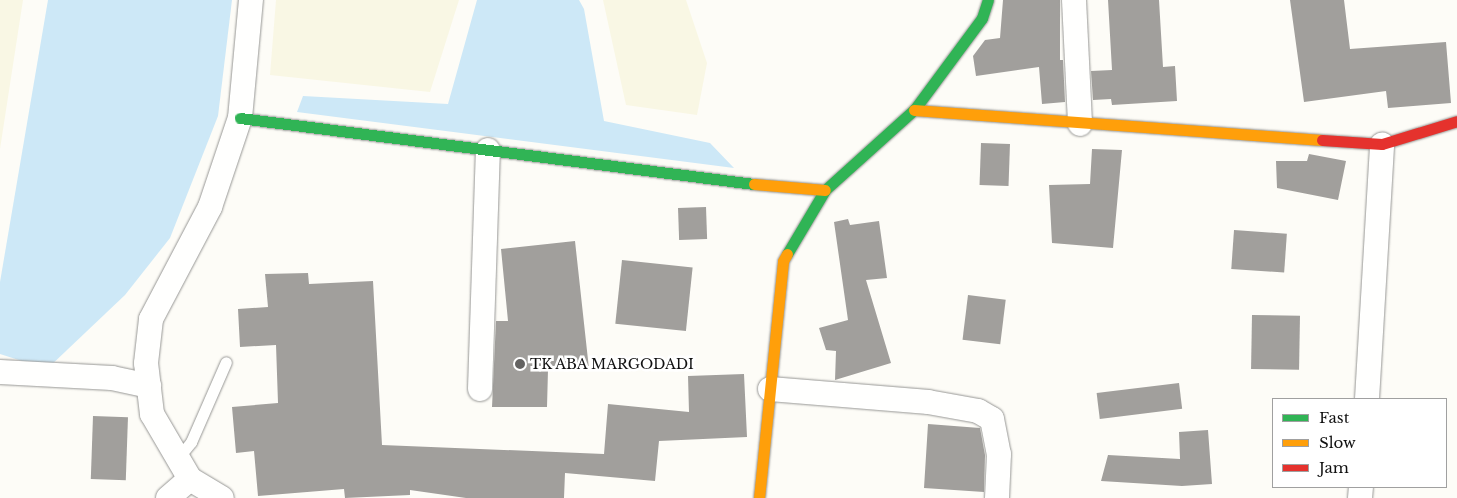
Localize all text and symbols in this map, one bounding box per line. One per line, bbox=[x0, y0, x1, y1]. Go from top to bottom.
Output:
place label: TK ABA MARGODADI bbox=[530, 356, 695, 372]
marker: TK ABA MARGODADI bbox=[514, 358, 526, 370]
legend bbox=[1272, 398, 1447, 488]
text: Fast bbox=[1319, 408, 1349, 427]
text: Slow bbox=[1319, 433, 1356, 452]
text: Jam bbox=[1319, 458, 1349, 477]

